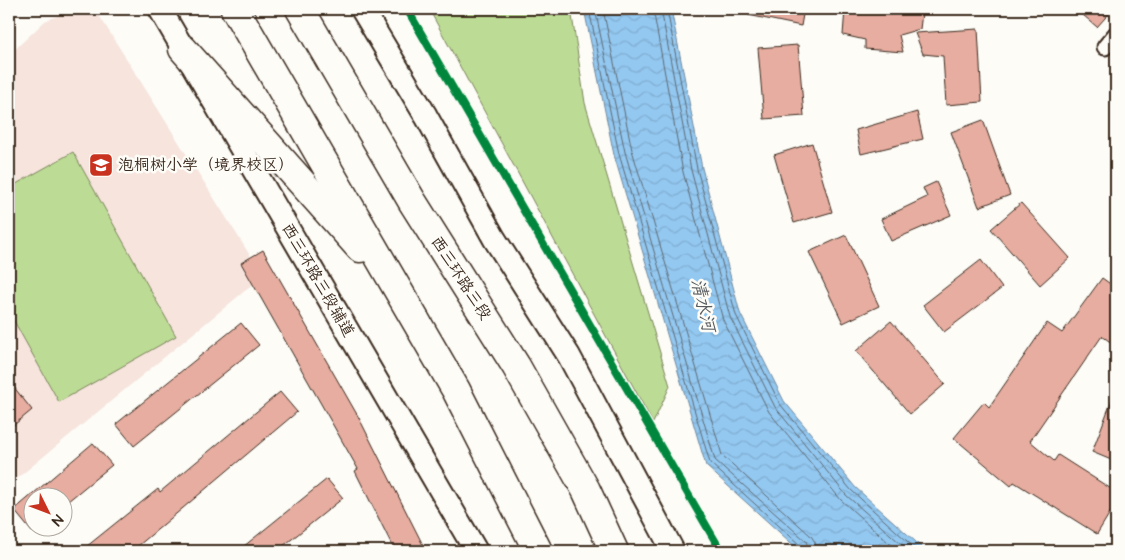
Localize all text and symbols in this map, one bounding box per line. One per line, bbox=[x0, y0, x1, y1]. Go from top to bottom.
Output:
school or university icon: 泡桐树小学（境界校区） bbox=[88, 152, 114, 178]
place label: 泡桐树小学（境界校区） bbox=[118, 154, 294, 176]
street label: 西三环路三段辅道 bbox=[276, 219, 360, 341]
street label: 西三环路三段 bbox=[426, 232, 496, 324]
water label: 清水河 bbox=[685, 276, 722, 337]
north arrow bbox=[22, 488, 72, 538]
text: N bbox=[46, 510, 67, 530]

